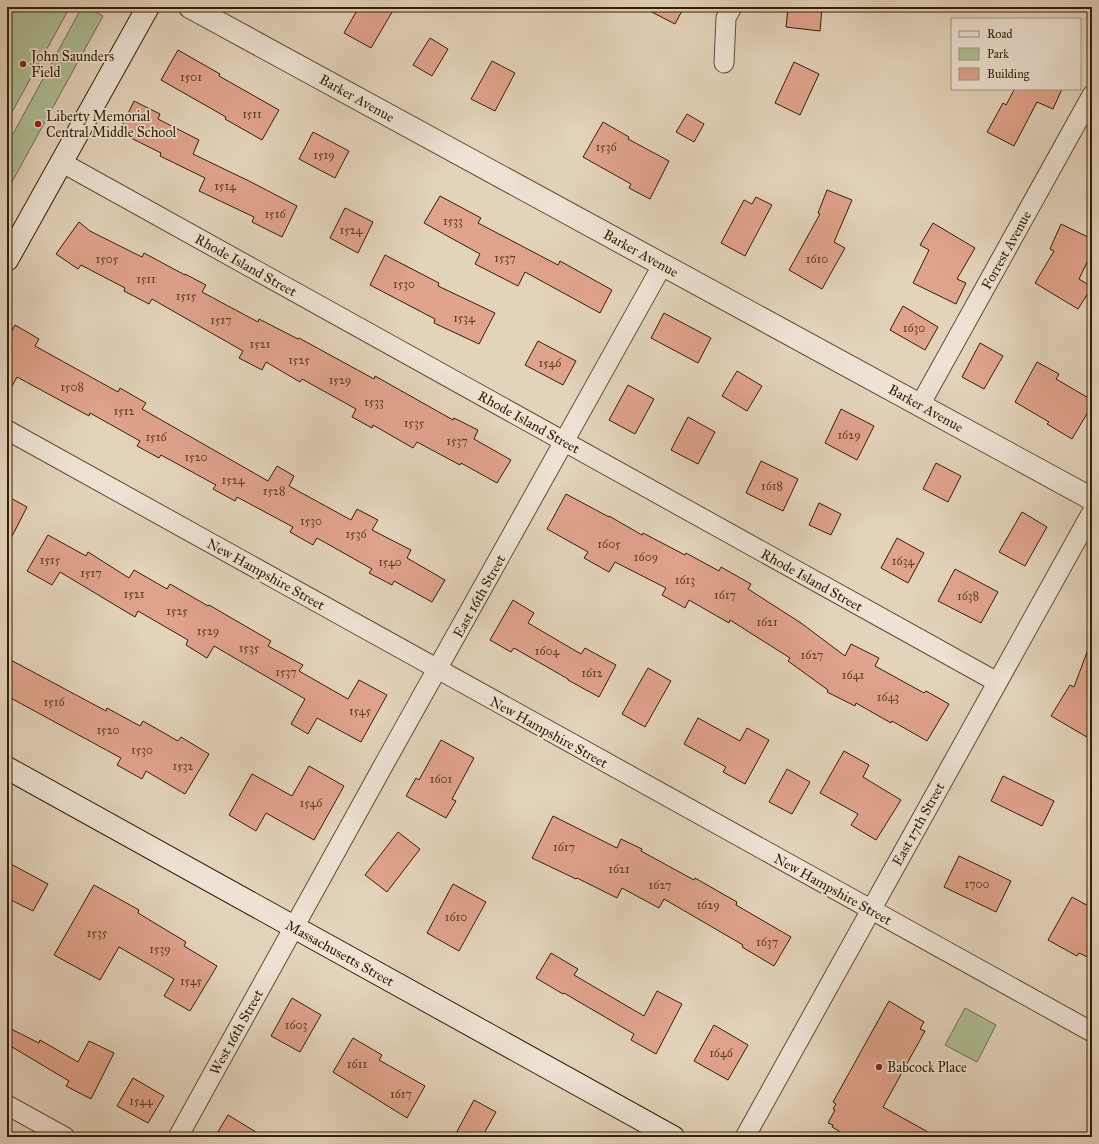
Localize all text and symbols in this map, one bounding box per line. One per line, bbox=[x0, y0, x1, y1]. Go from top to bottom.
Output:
legend bbox=[951, 18, 1081, 90]
text: Road bbox=[987, 27, 1013, 41]
text: Park bbox=[987, 47, 1009, 61]
place label: John Saunders Field bbox=[29, 48, 114, 81]
marker: John Saunders Field bbox=[18, 59, 28, 69]
text: Building bbox=[987, 67, 1030, 82]
house number: 1501 bbox=[180, 70, 202, 84]
street label: Barker Avenue bbox=[316, 71, 397, 126]
house number: 1511 bbox=[242, 107, 262, 121]
place label: Liberty Memorial Central Middle School bbox=[46, 108, 177, 141]
marker: Liberty Memorial Central Middle School bbox=[33, 119, 43, 129]
house number: 1536 bbox=[595, 140, 617, 154]
house number: 1519 bbox=[313, 148, 335, 162]
house number: 1514 bbox=[214, 179, 236, 193]
house number: 1516 bbox=[264, 207, 286, 221]
street label: Forrest Avenue bbox=[978, 208, 1035, 293]
house number: 1533 bbox=[443, 214, 463, 228]
house number: 1524 bbox=[340, 223, 363, 237]
street label: Barker Avenue bbox=[600, 226, 681, 281]
street label: Rhode Island Street bbox=[192, 230, 300, 300]
house number: 1537 bbox=[494, 251, 516, 265]
house number: 1505 bbox=[96, 252, 119, 266]
house number: 1610 bbox=[806, 252, 828, 266]
house number: 1511 bbox=[136, 272, 156, 286]
house number: 1530 bbox=[393, 277, 415, 291]
house number: 1515 bbox=[176, 289, 197, 303]
house number: 1534 bbox=[453, 311, 475, 325]
house number: 1517 bbox=[210, 313, 232, 327]
house number: 1630 bbox=[903, 321, 925, 335]
house number: 1521 bbox=[250, 337, 271, 351]
house number: 1525 bbox=[288, 353, 310, 367]
house number: 1546 bbox=[539, 356, 562, 370]
house number: 1529 bbox=[329, 373, 351, 387]
house number: 1508 bbox=[60, 380, 84, 394]
street label: Barker Avenue bbox=[885, 381, 966, 436]
street label: Rhode Island Street bbox=[475, 387, 583, 457]
house number: 1533 bbox=[364, 395, 384, 409]
house number: 1512 bbox=[114, 404, 135, 418]
house number: 1535 bbox=[404, 416, 425, 430]
house number: 1629 bbox=[837, 428, 861, 442]
house number: 1516 bbox=[145, 430, 167, 444]
house number: 1537 bbox=[446, 434, 468, 448]
house number: 1520 bbox=[184, 450, 208, 464]
house number: 1524 bbox=[222, 473, 245, 487]
house number: 1618 bbox=[761, 479, 783, 493]
house number: 1528 bbox=[263, 484, 285, 498]
house number: 1530 bbox=[300, 514, 322, 528]
house number: 1536 bbox=[345, 527, 367, 541]
street label: New Hampshire Street bbox=[204, 535, 328, 614]
house number: 1605 bbox=[597, 537, 621, 551]
street label: Rhode Island Street bbox=[758, 545, 866, 615]
house number: 1609 bbox=[634, 550, 658, 564]
street label: East 16th Street bbox=[450, 552, 509, 641]
house number: 1515 bbox=[40, 553, 61, 567]
house number: 1634 bbox=[892, 554, 914, 568]
house number: 1540 bbox=[378, 555, 402, 569]
house number: 1517 bbox=[80, 566, 102, 580]
house number: 1613 bbox=[675, 573, 695, 587]
house number: 1521 bbox=[124, 587, 145, 601]
house number: 1617 bbox=[714, 588, 736, 602]
house number: 1638 bbox=[957, 589, 979, 603]
house number: 1525 bbox=[166, 604, 188, 618]
house number: 1621 bbox=[756, 615, 778, 629]
house number: 1529 bbox=[197, 624, 219, 638]
house number: 1535 bbox=[239, 641, 260, 655]
house number: 1604 bbox=[535, 644, 560, 658]
house number: 1627 bbox=[801, 648, 823, 662]
house number: 1537 bbox=[275, 665, 297, 679]
house number: 1612 bbox=[581, 666, 603, 680]
house number: 1641 bbox=[842, 668, 864, 682]
house number: 1643 bbox=[877, 690, 899, 704]
street label: New Hampshire Street bbox=[487, 693, 611, 772]
house number: 1516 bbox=[43, 695, 65, 709]
house number: 1545 bbox=[349, 704, 372, 718]
house number: 1520 bbox=[96, 723, 120, 737]
house number: 1530 bbox=[131, 743, 153, 757]
house number: 1532 bbox=[173, 759, 194, 773]
house number: 1601 bbox=[430, 772, 452, 786]
street label: East 17th Street bbox=[889, 780, 948, 869]
house number: 1546 bbox=[300, 796, 323, 810]
house number: 1617 bbox=[553, 840, 575, 854]
street label: New Hampshire Street bbox=[771, 850, 895, 929]
house number: 1621 bbox=[608, 862, 630, 876]
house number: 1700 bbox=[964, 877, 990, 891]
house number: 1627 bbox=[649, 878, 671, 892]
house number: 1629 bbox=[696, 898, 720, 912]
house number: 1610 bbox=[445, 910, 467, 924]
street label: Massachusetts Street bbox=[283, 917, 397, 990]
house number: 1535 bbox=[87, 926, 108, 940]
house number: 1637 bbox=[756, 935, 778, 949]
house number: 1539 bbox=[149, 942, 171, 956]
house number: 1545 bbox=[180, 974, 203, 988]
street label: West 16th Street bbox=[206, 987, 267, 1078]
house number: 1603 bbox=[285, 1018, 308, 1032]
house number: 1646 bbox=[709, 1046, 734, 1060]
house number: 1611 bbox=[347, 1057, 367, 1071]
place label: Babcock Place bbox=[887, 1059, 967, 1076]
marker: Babcock Place bbox=[874, 1062, 884, 1072]
house number: 1617 bbox=[390, 1087, 412, 1101]
house number: 1544 bbox=[129, 1094, 153, 1108]

